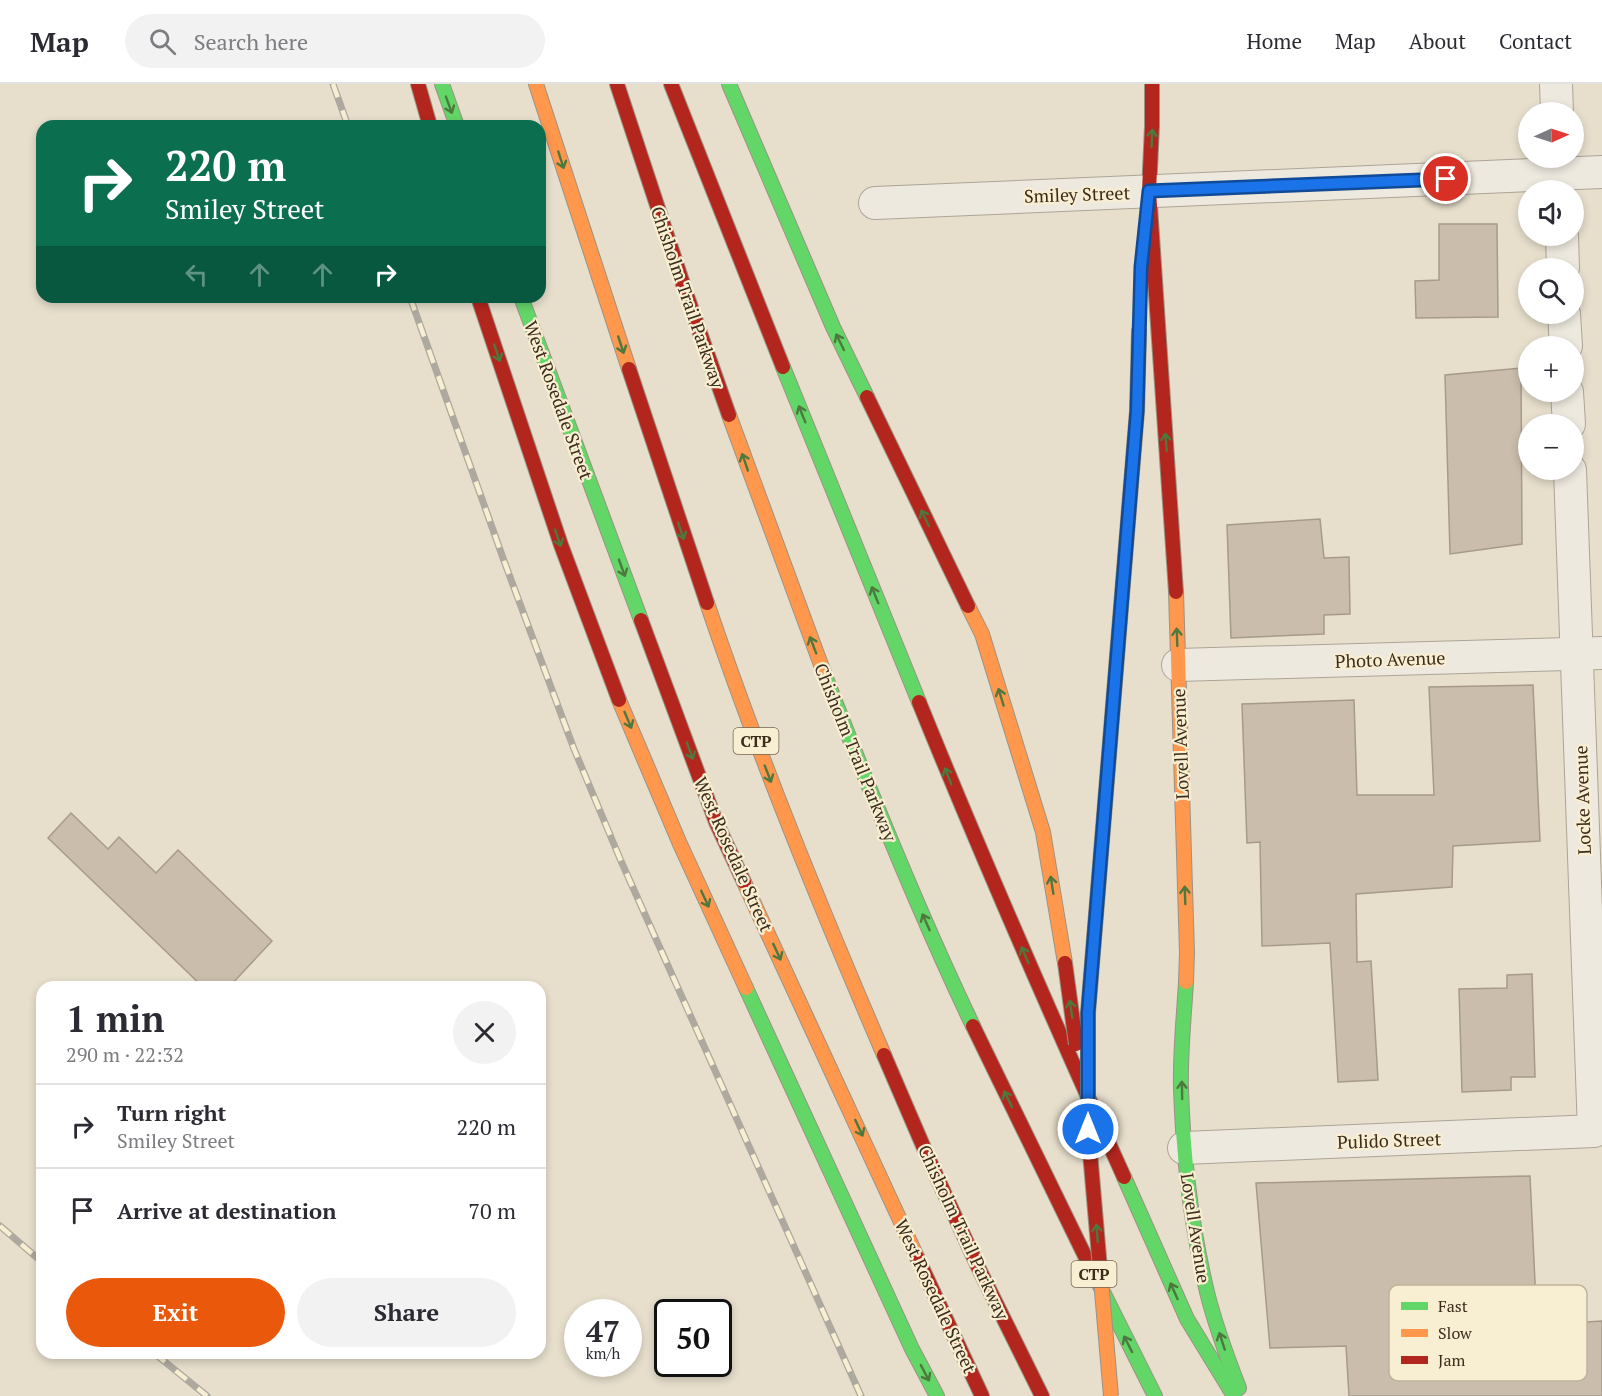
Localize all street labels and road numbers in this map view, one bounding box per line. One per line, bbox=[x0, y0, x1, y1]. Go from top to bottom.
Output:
street label: Smiley Street bbox=[1023, 180, 1131, 208]
street label: Chisholm Trail Parkway bbox=[646, 203, 731, 392]
street label: West Rosedale Street bbox=[519, 317, 599, 483]
street label: Photo Avenue bbox=[1334, 645, 1446, 673]
street label: Chisholm Trail Parkway bbox=[809, 659, 903, 846]
street label: Lovell Avenue bbox=[1166, 688, 1194, 800]
road number: CTP bbox=[734, 728, 778, 754]
street label: Locke Avenue bbox=[1568, 745, 1596, 855]
street label: West Rosedale Street bbox=[689, 773, 779, 936]
street label: Pulido Street bbox=[1336, 1126, 1442, 1154]
street label: Chisholm Trail Parkway bbox=[913, 1141, 1015, 1324]
street label: Lovell Avenue bbox=[1175, 1171, 1217, 1285]
street label: West Rosedale Street bbox=[890, 1215, 982, 1377]
road number: CTP bbox=[1072, 1261, 1116, 1287]

